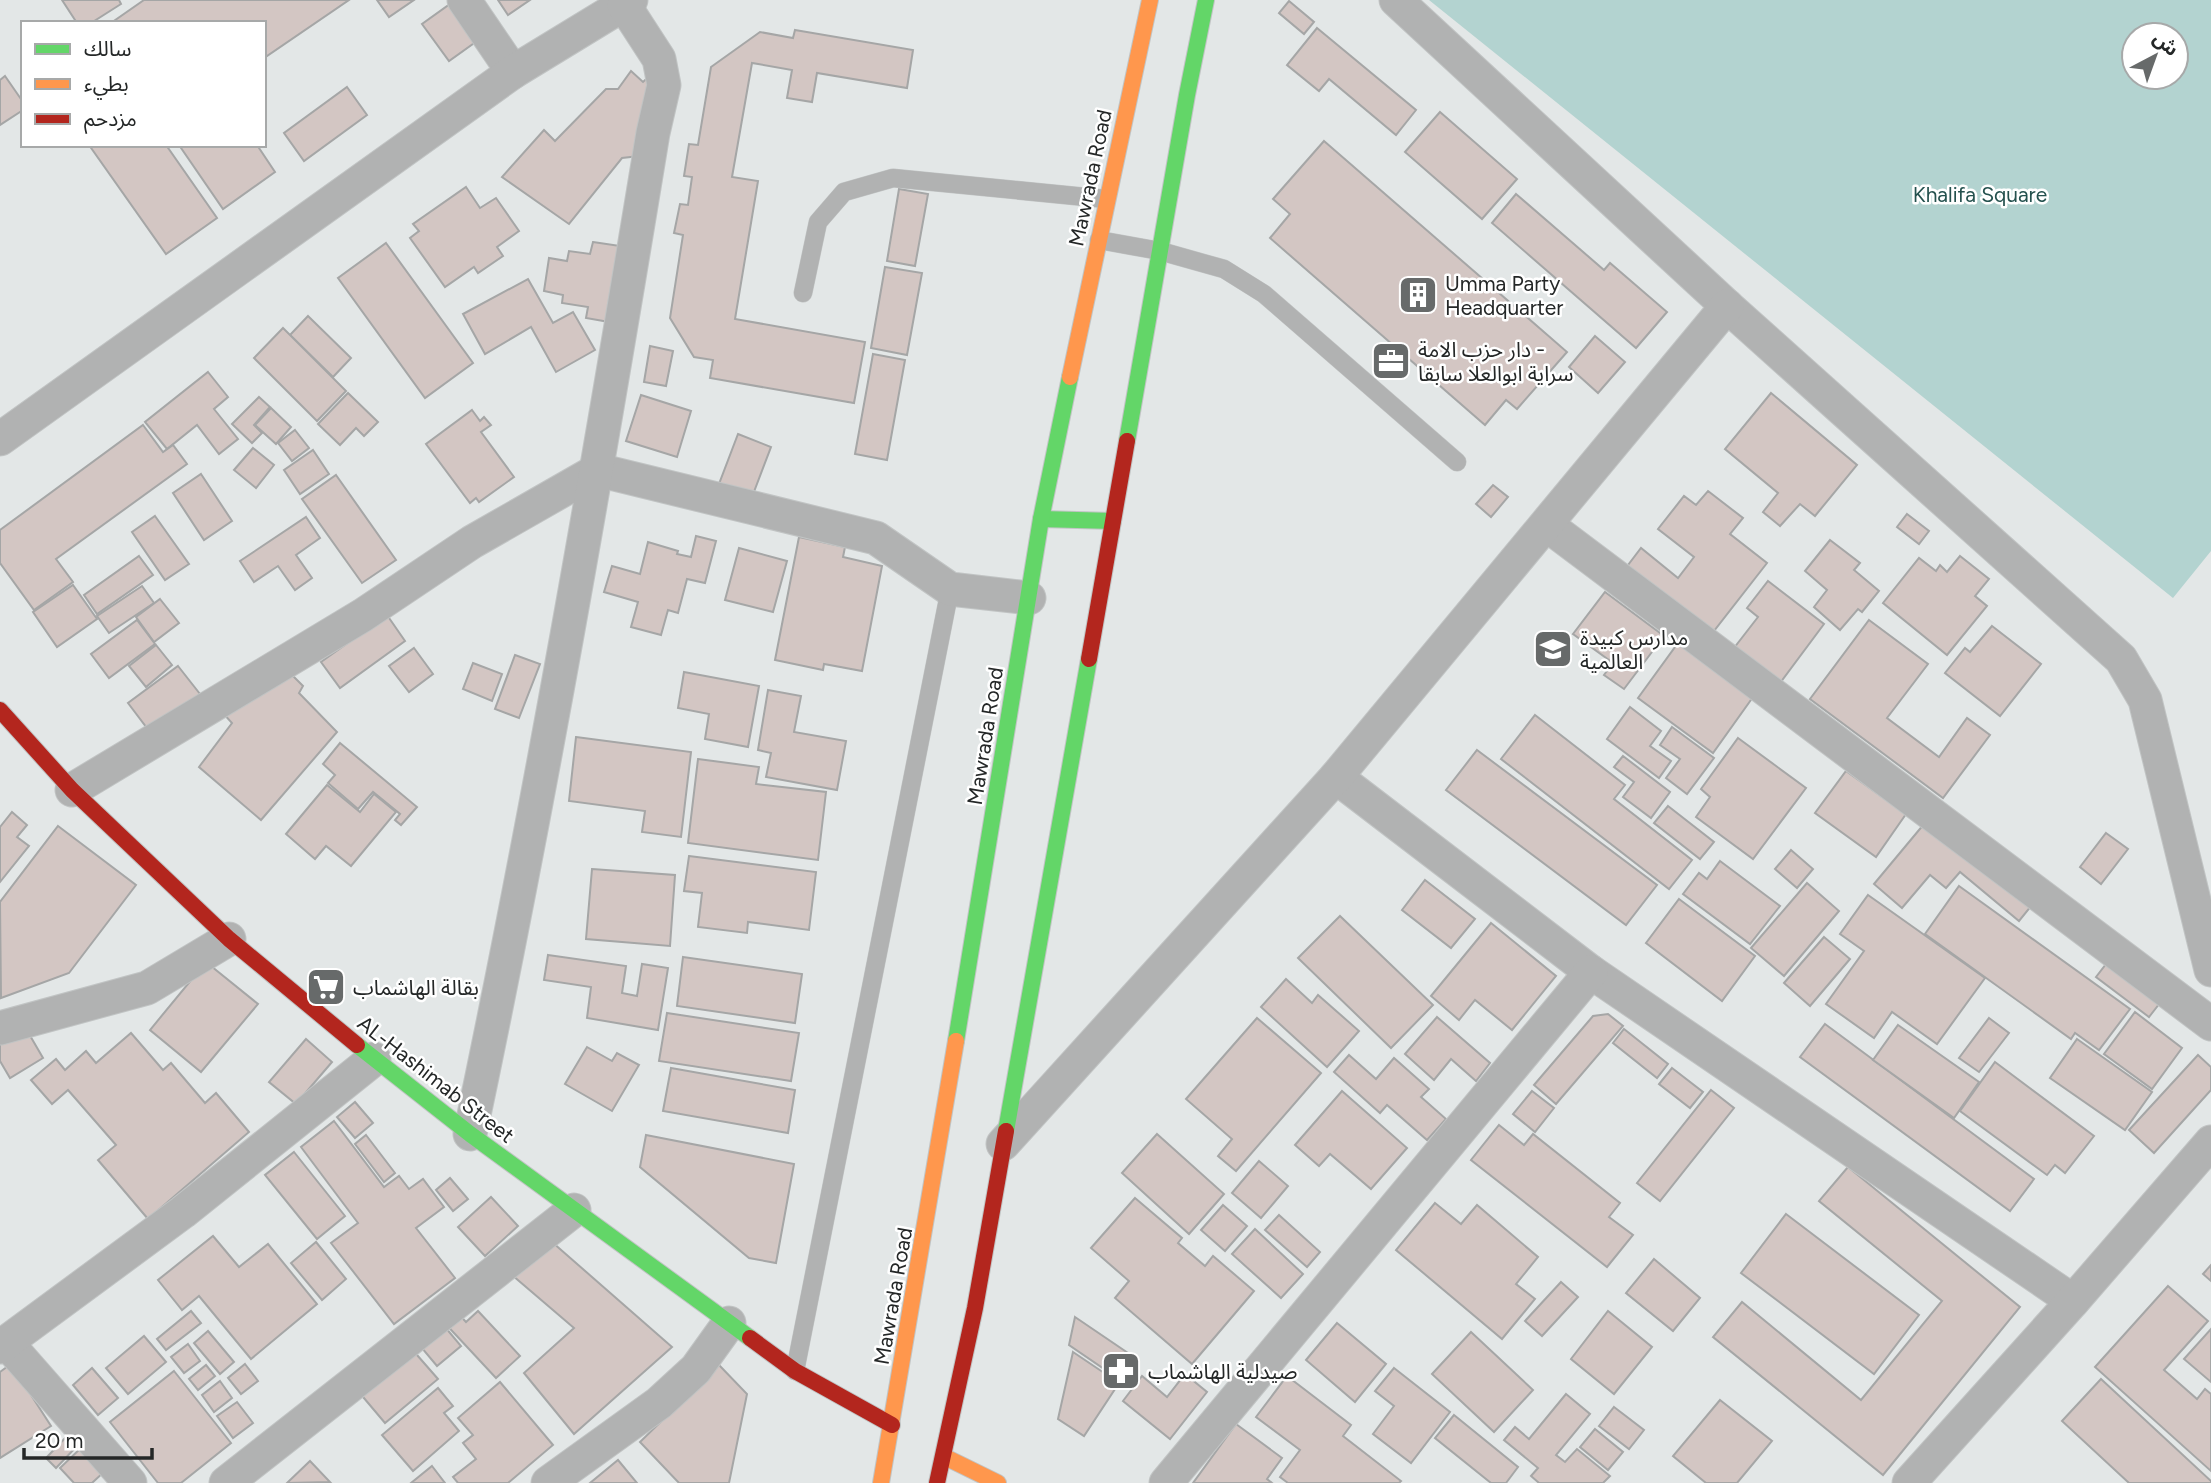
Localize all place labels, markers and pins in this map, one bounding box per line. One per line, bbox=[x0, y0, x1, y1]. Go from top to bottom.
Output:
place label: Umma Party Headquarter bbox=[1445, 271, 1563, 320]
building icon: Umma Party Headquarter bbox=[1397, 274, 1439, 316]
place label: دار حزب الامة - سراية ابوالعلا سابقا bbox=[1418, 337, 1573, 386]
office icon: دار حزب الامة - سراية ابوالعلا سابقا bbox=[1370, 340, 1412, 382]
place label: مدارس كبيدة العالمية bbox=[1580, 625, 1688, 674]
school or university icon: مدارس كبيدة العالمية bbox=[1532, 628, 1574, 670]
supermarket icon: بقالة الهاشماب bbox=[305, 966, 347, 1008]
place label: بقالة الهاشماب bbox=[353, 975, 479, 1000]
pharmacy icon: صيدلية الهاشماب bbox=[1100, 1350, 1142, 1392]
place label: صيدلية الهاشماب bbox=[1148, 1359, 1297, 1384]

